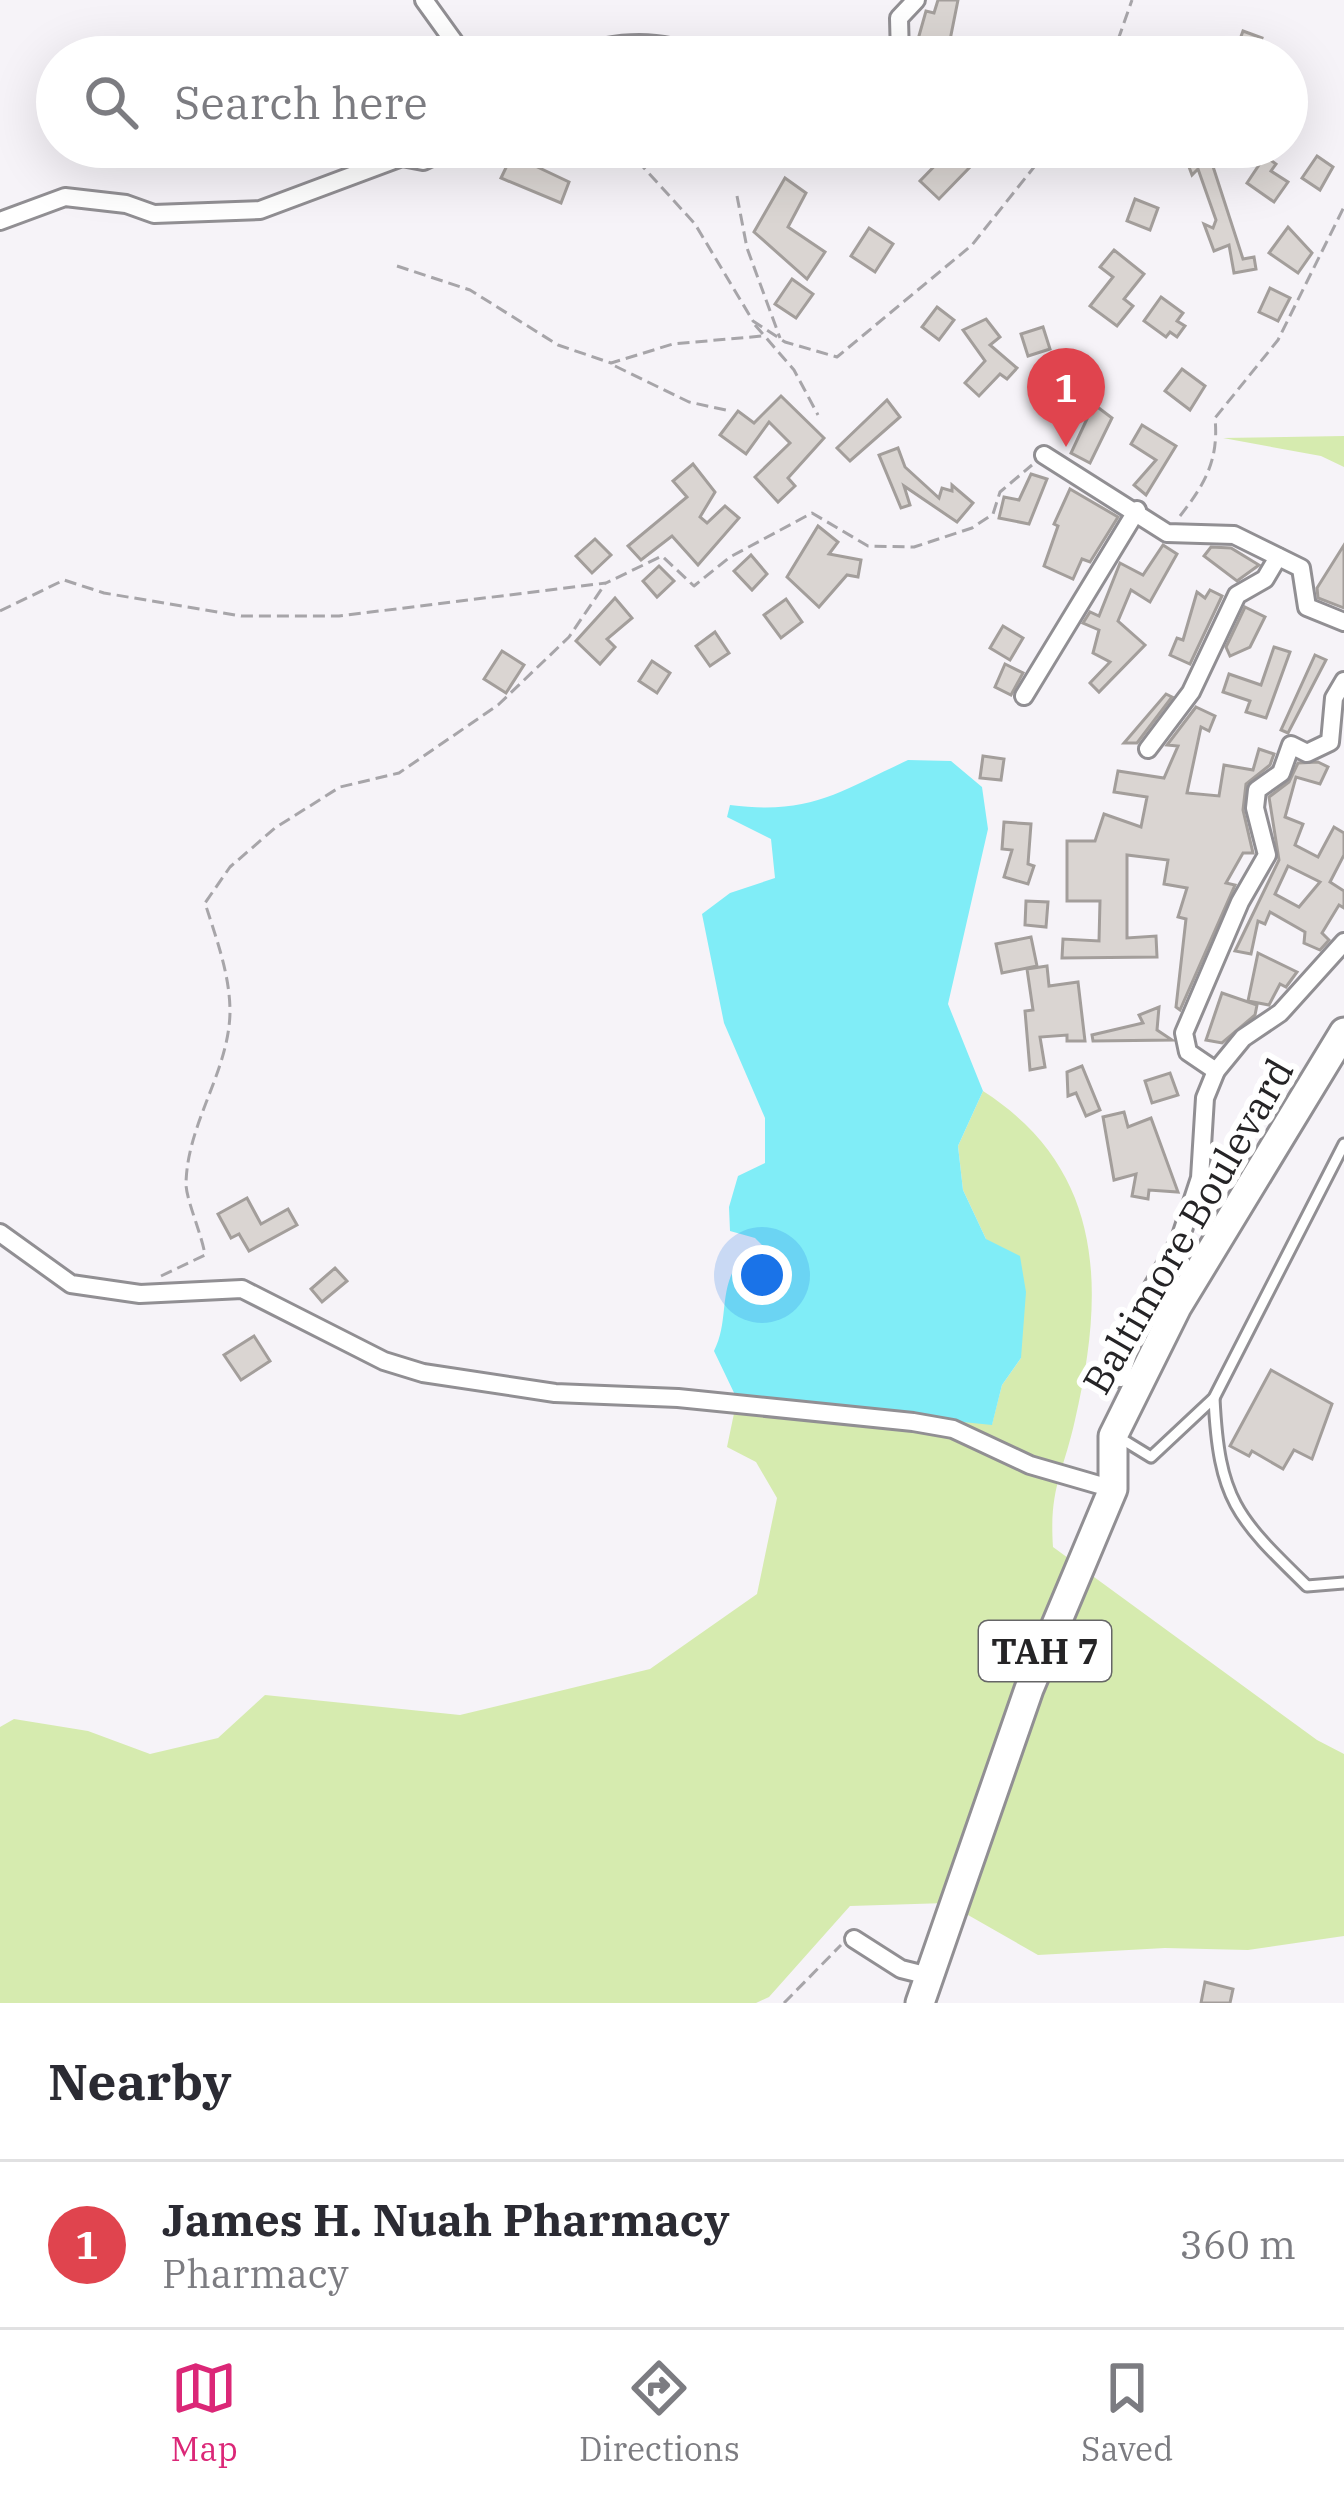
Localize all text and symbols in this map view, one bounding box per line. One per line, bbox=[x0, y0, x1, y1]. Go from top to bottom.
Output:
search box bbox=[36, 36, 1308, 168]
icon: search bbox=[78, 69, 144, 135]
text: Search here bbox=[174, 73, 428, 131]
pin: 1 bbox=[1027, 348, 1105, 447]
street label: Baltimore Boulevard bbox=[1071, 1049, 1304, 1403]
your location bbox=[732, 1245, 792, 1305]
road number: TAH 7 bbox=[979, 1621, 1111, 1681]
text: Nearby bbox=[48, 2048, 232, 2114]
text: James H. Nuah Pharmacy bbox=[162, 2190, 730, 2248]
text: 1 bbox=[75, 2219, 99, 2270]
text: 360 m bbox=[1180, 2219, 1296, 2270]
text: Pharmacy bbox=[162, 2248, 349, 2299]
tab: Map bbox=[171, 2355, 238, 2470]
tab: Directions bbox=[579, 2355, 740, 2470]
tab: Saved bbox=[1081, 2355, 1173, 2470]

